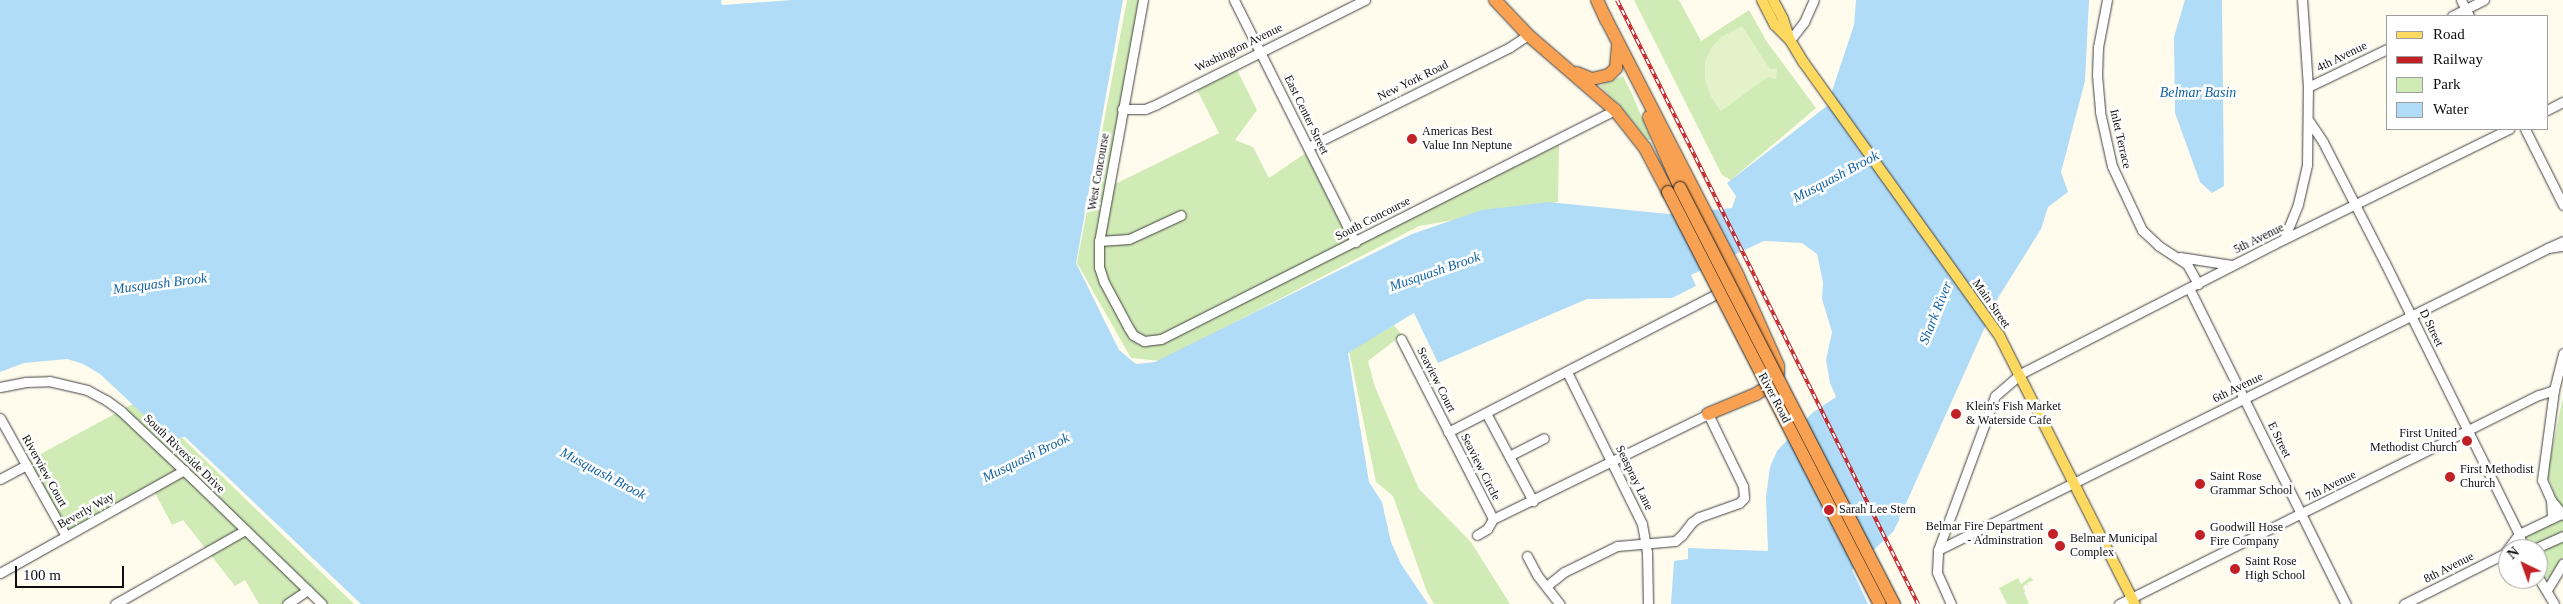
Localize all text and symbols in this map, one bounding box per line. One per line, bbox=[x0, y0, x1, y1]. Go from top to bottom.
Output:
legend bbox=[2386, 15, 2548, 130]
street label: Washington Avenue bbox=[1192, 20, 1286, 76]
text: Road bbox=[2433, 26, 2465, 42]
street label: 4th Avenue bbox=[2314, 39, 2370, 75]
text: Railway bbox=[2433, 51, 2483, 67]
street label: New York Road bbox=[1375, 58, 1451, 104]
street label: East Center Street bbox=[1281, 73, 1331, 157]
text: Park bbox=[2433, 76, 2461, 92]
water label: Belmar Basin bbox=[2160, 85, 2236, 101]
text: Water bbox=[2433, 101, 2468, 117]
street label: Inlet Terrace bbox=[2106, 108, 2134, 170]
place label: Americas Best Value Inn Neptune bbox=[1422, 125, 1512, 153]
street label: West Concourse bbox=[1085, 132, 1113, 212]
marker: Americas Best Value Inn Neptune bbox=[1406, 133, 1418, 145]
water label: Musquash Brook bbox=[1790, 147, 1882, 207]
street label: South Concourse bbox=[1333, 194, 1413, 244]
street label: 5th Avenue bbox=[2231, 221, 2287, 257]
water label: Musquash Brook bbox=[1387, 249, 1483, 295]
water label: Musquash Brook bbox=[112, 270, 208, 298]
street label: Main Street bbox=[1969, 277, 2013, 331]
water label: Shark River bbox=[1916, 279, 1956, 347]
street label: D Street bbox=[2416, 307, 2446, 349]
street label: Seaview Court bbox=[1413, 345, 1459, 415]
street label: River Road bbox=[1755, 370, 1793, 426]
street label: 6th Avenue bbox=[2210, 370, 2266, 406]
place label: Klein's Fish Market & Waterside Cafe bbox=[1966, 400, 2061, 428]
marker: Klein's Fish Market & Waterside Cafe bbox=[1950, 408, 1962, 420]
street label: South Riverside Drive bbox=[140, 412, 228, 496]
street label: E Street bbox=[2264, 420, 2294, 460]
place label: First United Methodist Church bbox=[2370, 427, 2457, 455]
water label: Musquash Brook bbox=[980, 430, 1072, 486]
street label: Seaview Circle bbox=[1457, 431, 1503, 503]
street label: Riverview Court bbox=[18, 432, 70, 510]
marker: First United Methodist Church bbox=[2461, 435, 2473, 447]
street label: Seaspray Lane bbox=[1612, 443, 1656, 513]
water label: Musquash Brook bbox=[557, 444, 649, 504]
place label: First Methodist Church bbox=[2460, 463, 2534, 491]
street label: 7th Avenue bbox=[2303, 468, 2359, 504]
place label: Saint Rose Grammar School bbox=[2210, 470, 2292, 498]
marker: First Methodist Church bbox=[2444, 471, 2456, 483]
marker: Saint Rose Grammar School bbox=[2194, 478, 2206, 490]
street label: Beverly Way bbox=[55, 490, 117, 532]
place label: Sarah Lee Stern bbox=[1839, 503, 1916, 517]
marker: Sarah Lee Stern bbox=[1823, 504, 1835, 516]
place label: Belmar Fire Department - Adminstration bbox=[1926, 520, 2043, 548]
place label: Goodwill Hose Fire Company bbox=[2210, 521, 2283, 549]
marker: Belmar Fire Department - Adminstration bbox=[2047, 528, 2059, 540]
marker: Goodwill Hose Fire Company bbox=[2194, 529, 2206, 541]
place label: Belmar Municipal Complex bbox=[2070, 532, 2158, 560]
north arrow bbox=[2498, 539, 2548, 589]
marker: Belmar Municipal Complex bbox=[2054, 540, 2066, 552]
text: N bbox=[2505, 544, 2522, 562]
street label: 8th Avenue bbox=[2421, 549, 2477, 587]
place label: Saint Rose High School bbox=[2245, 555, 2305, 583]
scale bar bbox=[18, 556, 126, 588]
marker: Saint Rose High School bbox=[2229, 563, 2241, 575]
text: 100 m bbox=[23, 567, 61, 583]

